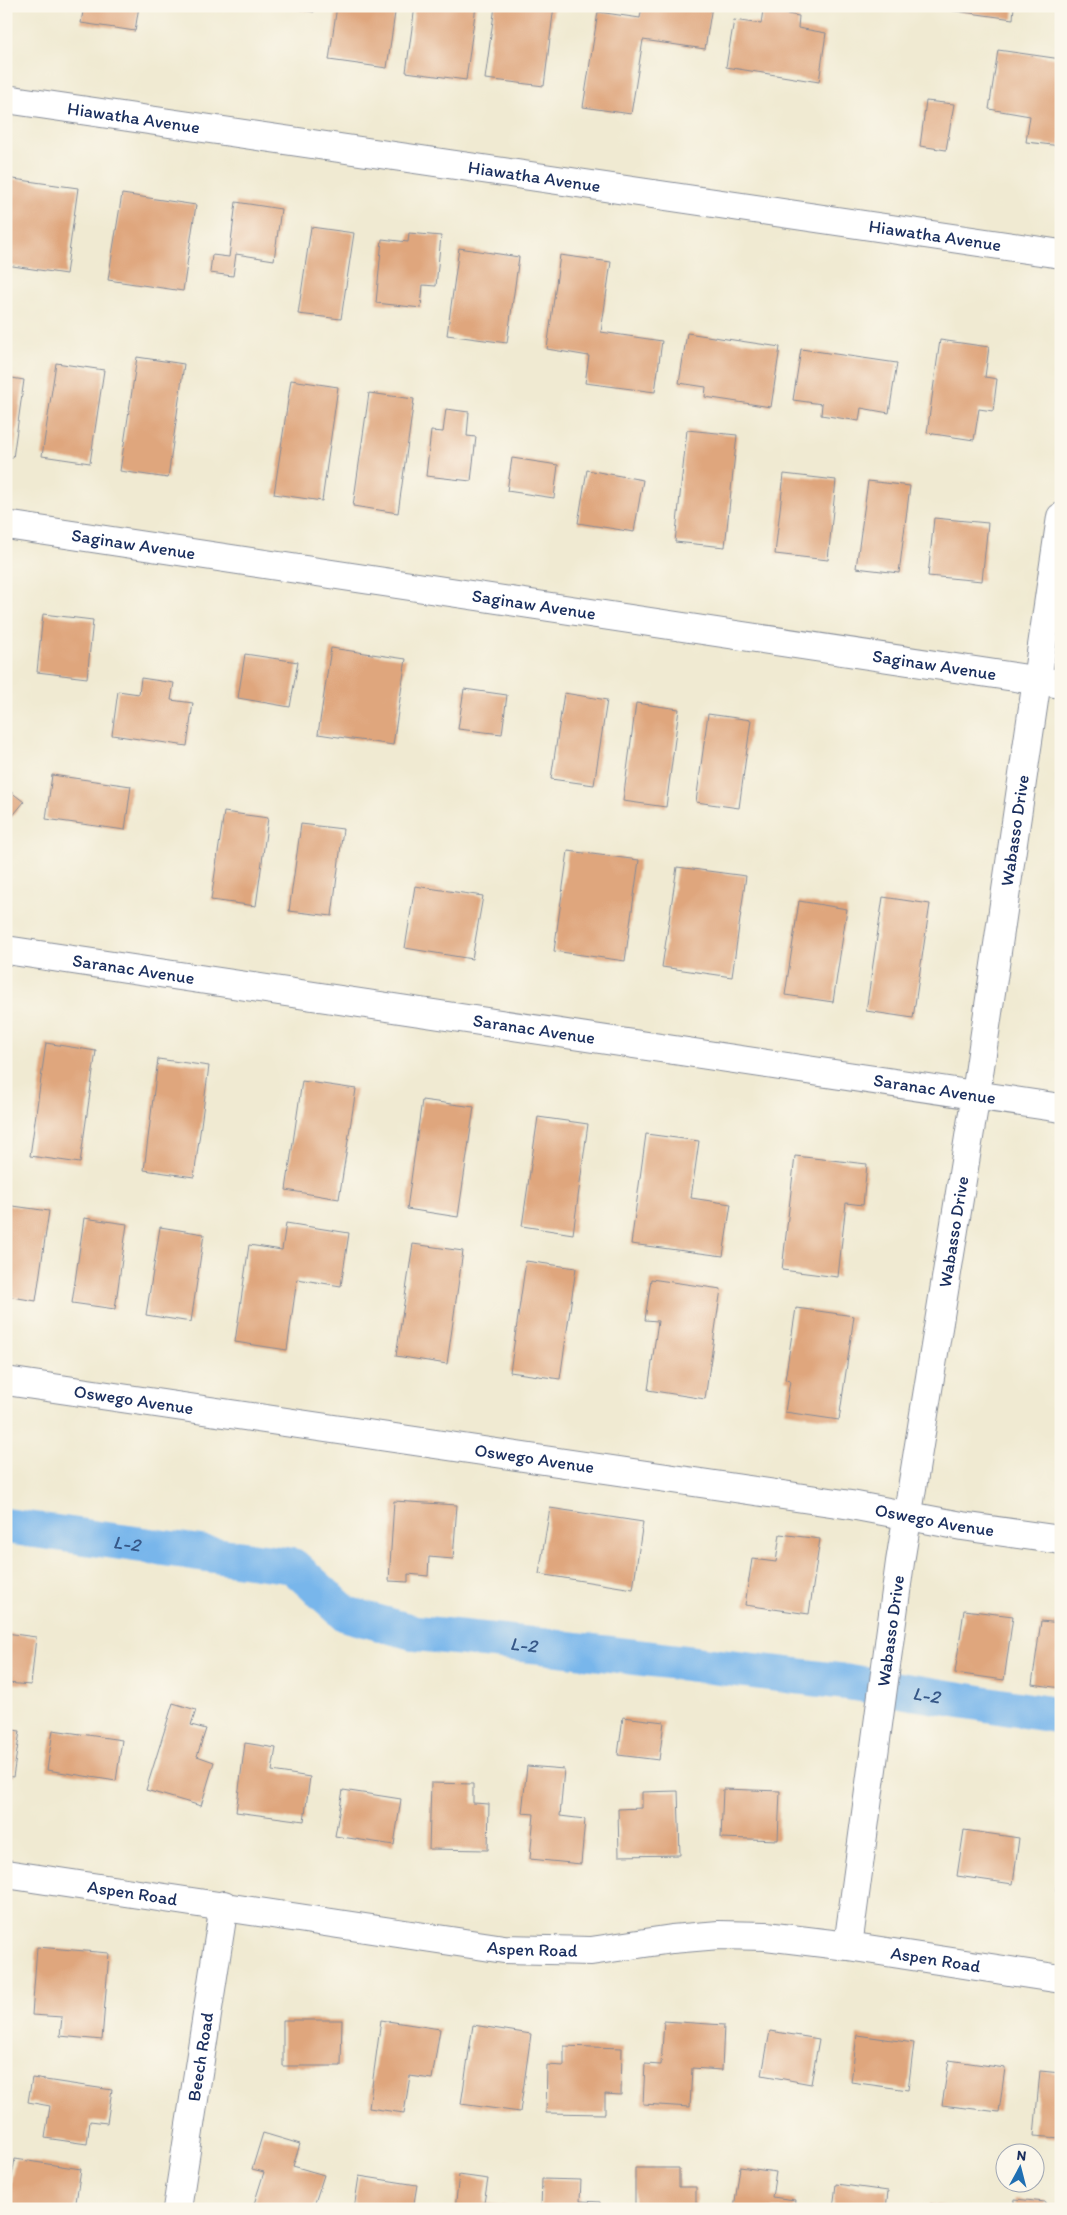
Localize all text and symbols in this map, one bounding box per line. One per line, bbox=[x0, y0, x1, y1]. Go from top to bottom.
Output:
street label: Hiawatha Avenue bbox=[66, 97, 201, 138]
street label: Hiawatha Avenue bbox=[467, 156, 602, 197]
street label: Hiawatha Avenue bbox=[867, 215, 1003, 256]
street label: Saginaw Avenue bbox=[70, 524, 197, 564]
street label: Saginaw Avenue bbox=[471, 584, 597, 625]
street label: Saginaw Avenue bbox=[871, 645, 998, 685]
street label: Wabasso Drive bbox=[996, 773, 1034, 888]
street label: Saranac Avenue bbox=[71, 949, 196, 989]
street label: Saranac Avenue bbox=[471, 1009, 597, 1049]
street label: Saranac Avenue bbox=[872, 1069, 997, 1109]
street label: Wabasso Drive bbox=[934, 1175, 973, 1289]
street label: Oswego Avenue bbox=[72, 1380, 195, 1419]
street label: Oswego Avenue bbox=[473, 1439, 596, 1478]
street label: Oswego Avenue bbox=[873, 1499, 996, 1541]
water label: L-2 bbox=[112, 1530, 144, 1557]
street label: Wabasso Drive bbox=[872, 1574, 909, 1688]
water label: L-2 bbox=[509, 1632, 540, 1658]
water label: L-2 bbox=[911, 1681, 944, 1709]
street label: Aspen Road bbox=[86, 1875, 179, 1911]
street label: Aspen Road bbox=[486, 1936, 578, 1962]
street label: Aspen Road bbox=[889, 1942, 982, 1977]
street label: Beech Road bbox=[183, 2010, 218, 2103]
north arrow bbox=[994, 2142, 1044, 2192]
text: N bbox=[1016, 2147, 1027, 2165]

